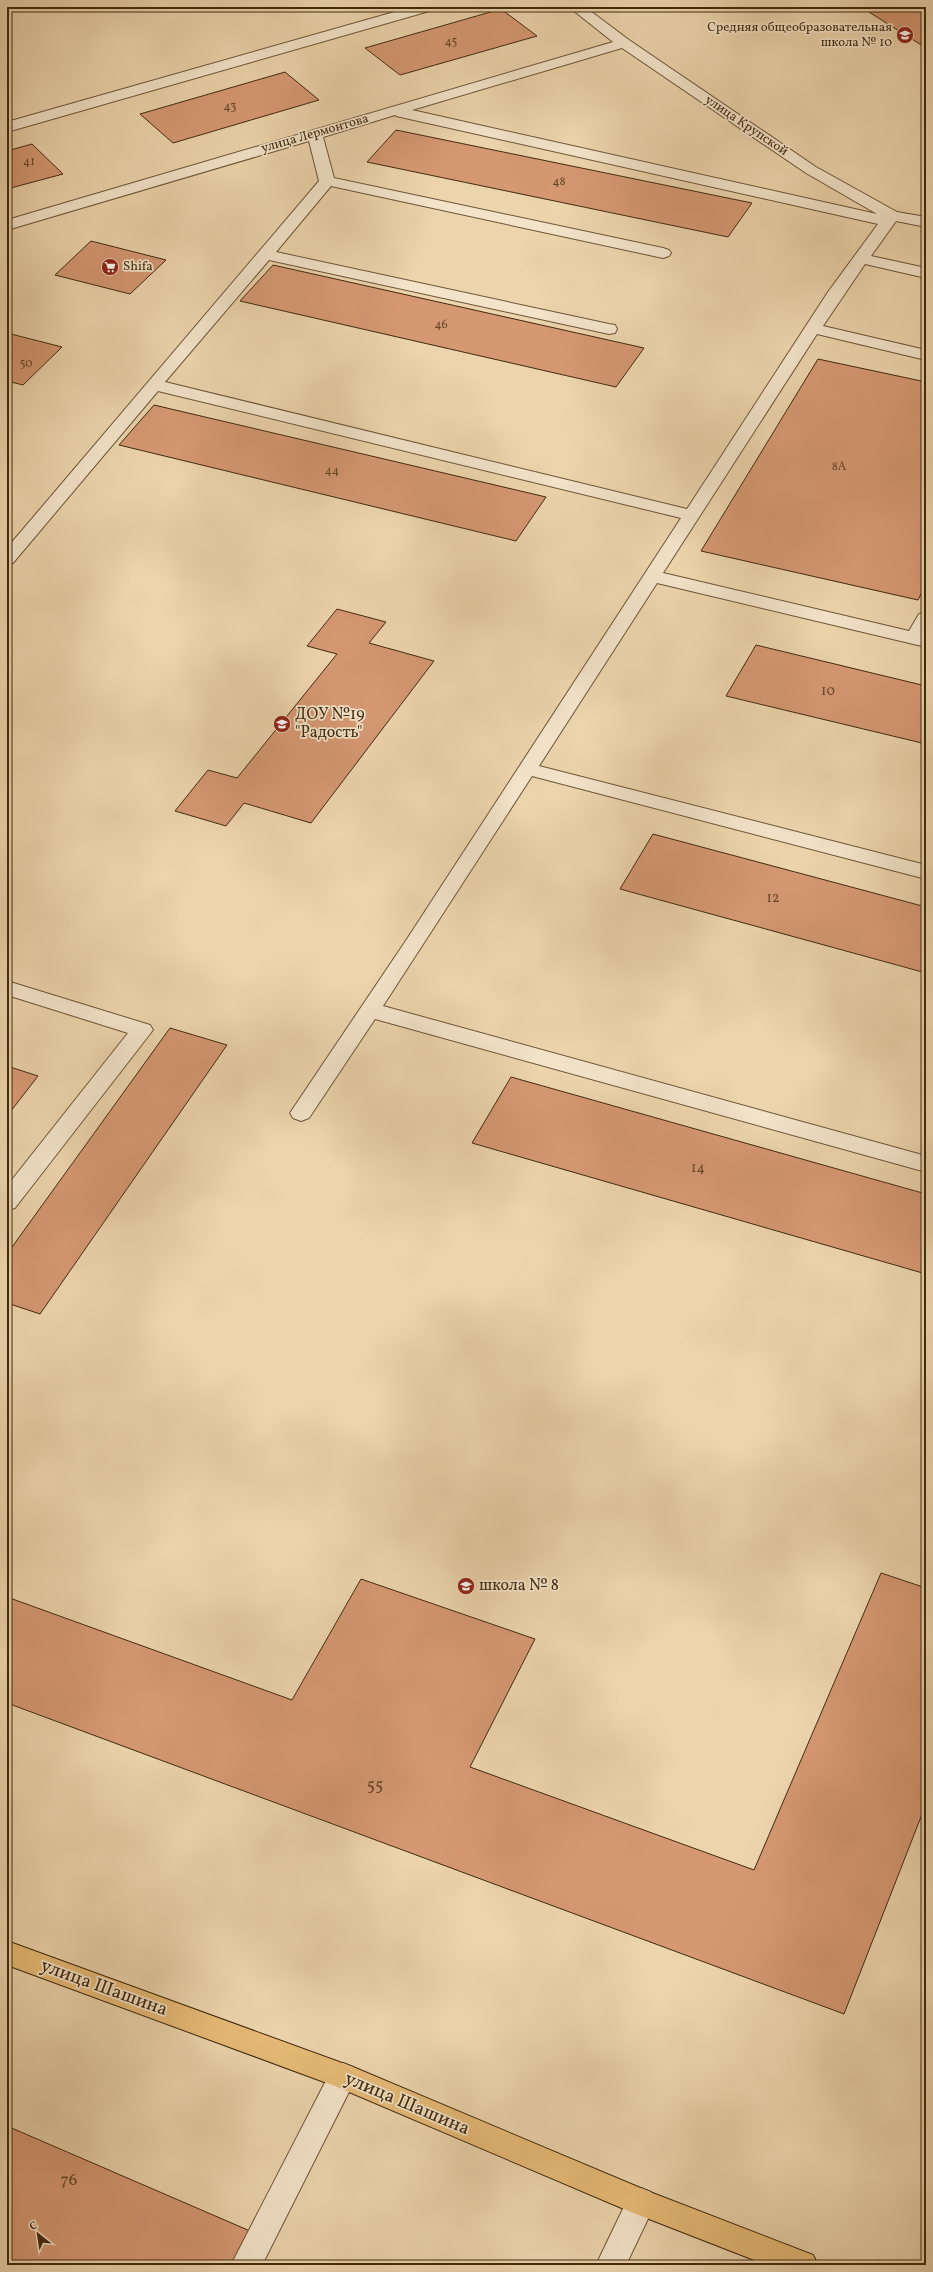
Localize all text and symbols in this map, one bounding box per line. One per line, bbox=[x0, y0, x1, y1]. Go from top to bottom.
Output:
place label: Средняя общеобразовательная школа № 10 bbox=[707, 19, 892, 52]
school or university icon: Средняя общеобразовательная школа № 10 bbox=[895, 25, 915, 45]
house number: 45 bbox=[445, 34, 458, 50]
street label: улица Крупской bbox=[701, 91, 791, 161]
house number: 43 bbox=[224, 99, 236, 115]
street label: улица Лермонтова bbox=[259, 110, 371, 158]
house number: 41 bbox=[23, 154, 35, 170]
house number: 48 bbox=[552, 174, 566, 190]
supermarket icon: Shifa bbox=[100, 257, 120, 277]
place label: Shifa bbox=[123, 258, 153, 276]
house number: 46 bbox=[434, 317, 448, 333]
house number: 50 bbox=[20, 356, 32, 372]
house number: 8А bbox=[832, 459, 847, 475]
house number: 44 bbox=[325, 463, 339, 479]
house number: 10 bbox=[821, 682, 835, 701]
place label: ДОУ №19 "Радость" bbox=[295, 704, 365, 744]
school or university icon: ДОУ №19 "Радость" bbox=[272, 714, 292, 734]
house number: 12 bbox=[767, 889, 779, 908]
house number: 14 bbox=[691, 1159, 705, 1178]
place label: школа № 8 bbox=[479, 1575, 559, 1597]
school or university icon: школа № 8 bbox=[456, 1576, 476, 1596]
house number: 55 bbox=[367, 1774, 383, 1797]
street label: улица Шашина bbox=[37, 1953, 171, 2023]
street label: улица Шашина bbox=[340, 2066, 474, 2142]
house number: 76 bbox=[61, 2169, 77, 2192]
north arrow bbox=[18, 2214, 58, 2254]
text: С bbox=[27, 2218, 41, 2235]

